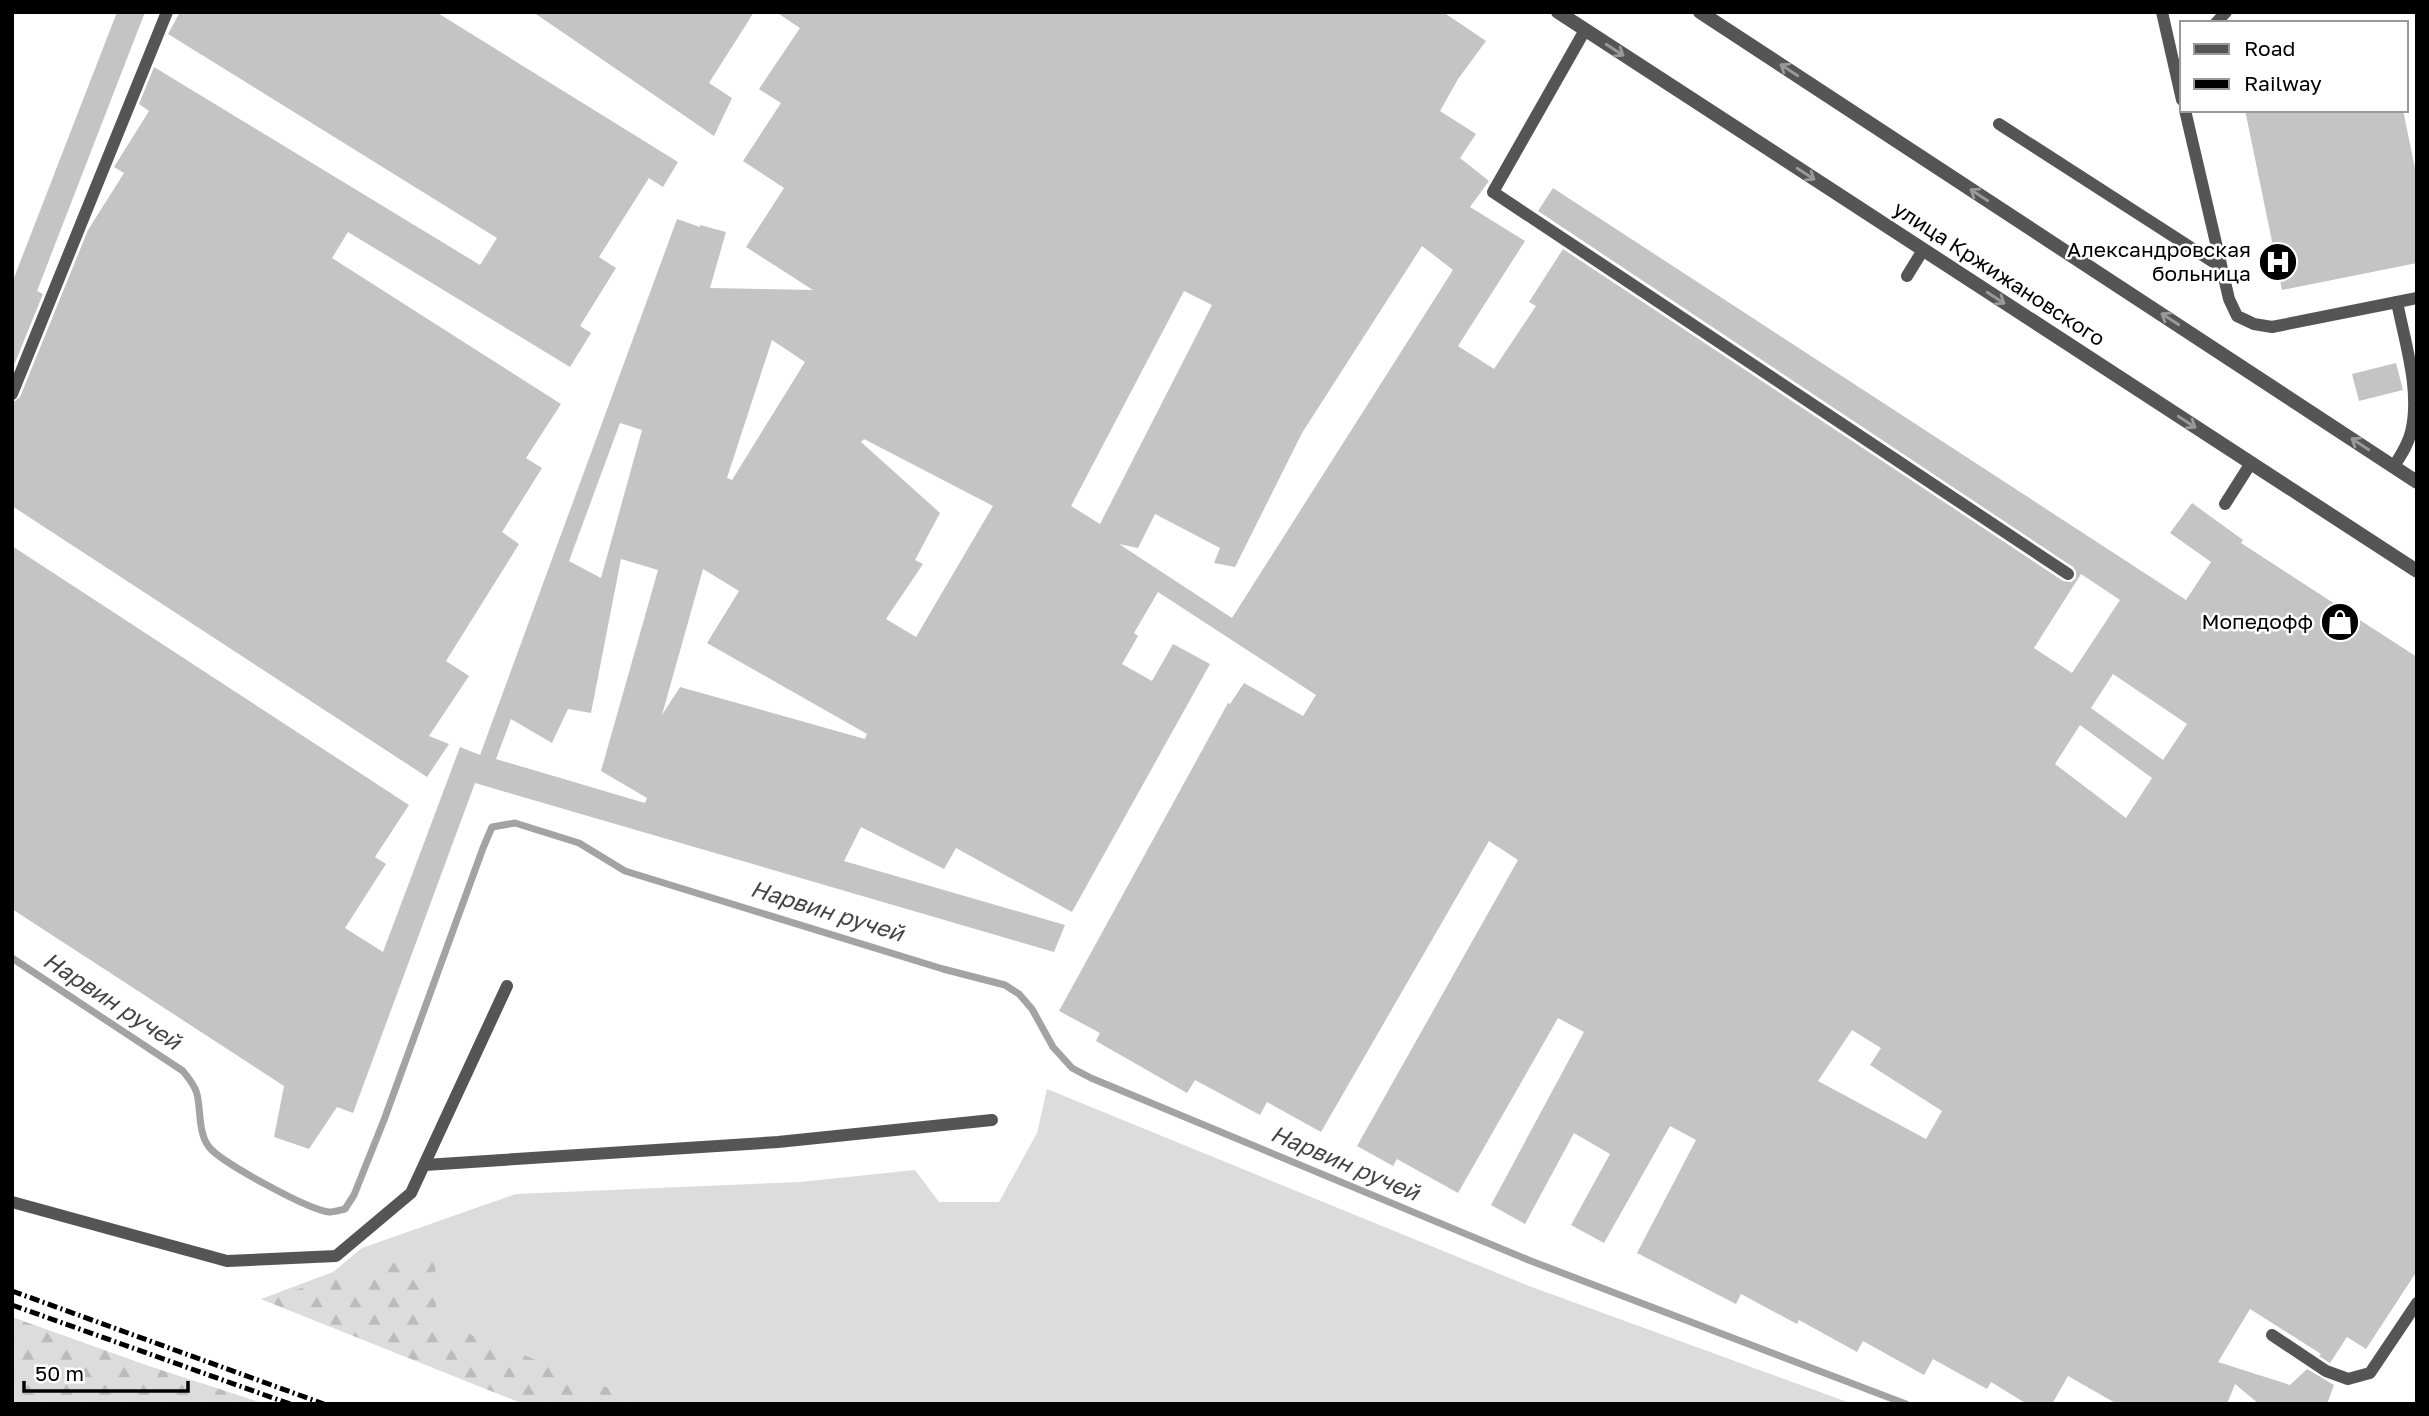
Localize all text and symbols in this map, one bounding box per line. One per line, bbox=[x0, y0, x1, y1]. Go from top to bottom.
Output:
legend bbox=[2180, 21, 2408, 112]
text: Road bbox=[2244, 35, 2295, 61]
one-way arrow bbox=[1605, 43, 1624, 57]
one-way arrow bbox=[1780, 63, 1799, 78]
text: Railway bbox=[2244, 70, 2322, 96]
one-way arrow bbox=[1795, 167, 1815, 181]
one-way arrow bbox=[1970, 188, 1990, 202]
street label: улица Кржижановского bbox=[1889, 195, 2110, 351]
place label: Александровская больница bbox=[2067, 236, 2251, 286]
hospital icon: Александровская больница bbox=[2257, 241, 2299, 283]
one-way arrow bbox=[1986, 291, 2006, 305]
one-way arrow bbox=[2160, 312, 2180, 326]
one-way arrow bbox=[2177, 414, 2196, 429]
one-way arrow bbox=[2351, 437, 2370, 451]
shop icon: Мопедофф bbox=[2319, 601, 2361, 643]
place label: Мопедофф bbox=[2201, 608, 2313, 634]
water label: Нарвин ручей bbox=[747, 874, 909, 947]
water label: Нарвин ручей bbox=[39, 945, 188, 1056]
water label: Нарвин ручей bbox=[1267, 1118, 1426, 1207]
scale bar bbox=[24, 1350, 189, 1394]
text: 50 m bbox=[35, 1360, 84, 1386]

